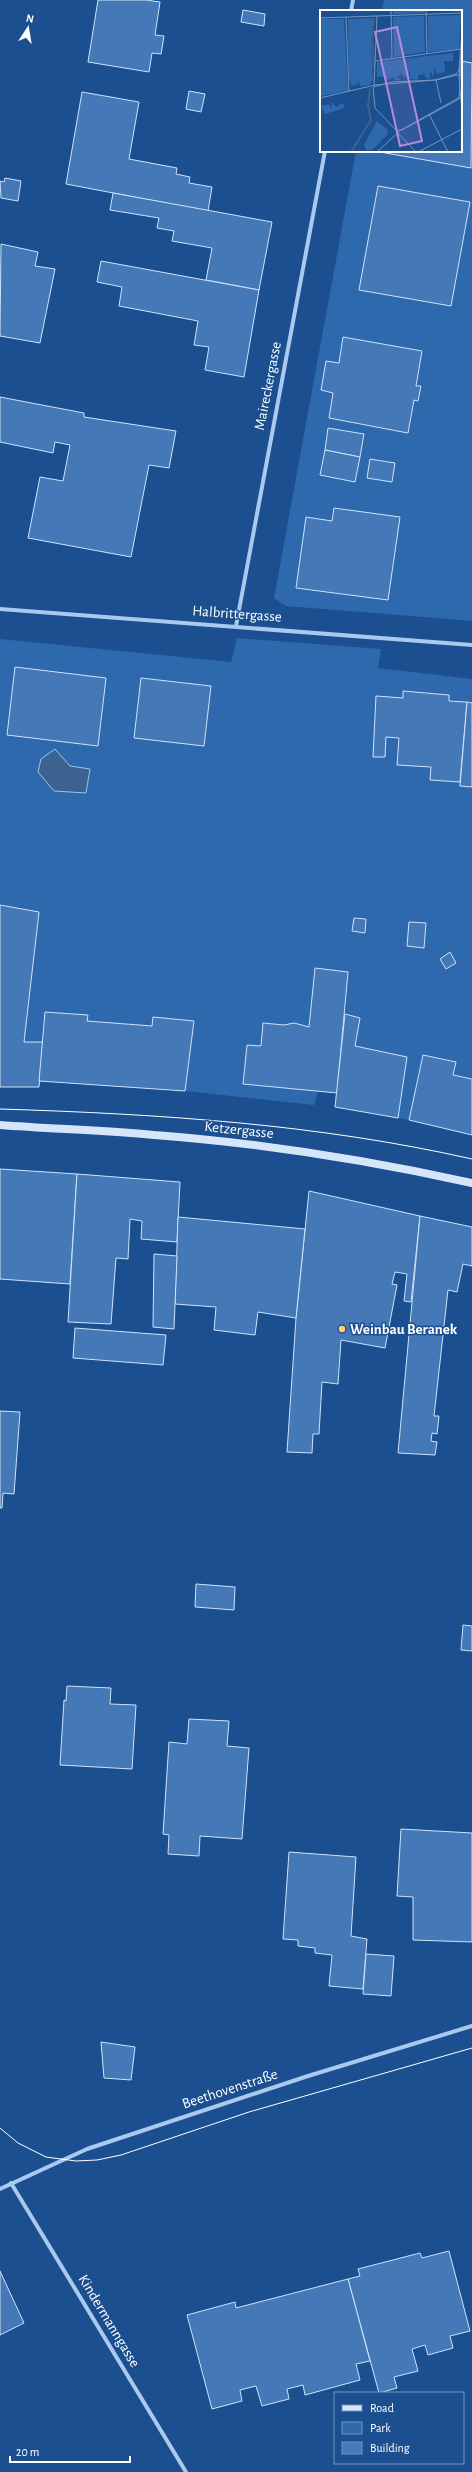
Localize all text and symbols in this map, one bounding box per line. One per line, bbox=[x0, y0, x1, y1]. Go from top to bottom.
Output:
north arrow bbox=[8, 8, 48, 48]
inset map bbox=[320, 10, 462, 152]
text: N bbox=[25, 13, 35, 25]
street label: Maireckergasse bbox=[252, 340, 284, 432]
street label: Halbrittergasse bbox=[192, 603, 282, 625]
street label: Ketzergasse bbox=[204, 1119, 274, 1141]
place label: Weinbau Beranek bbox=[350, 1322, 458, 1337]
marker: Weinbau Beranek bbox=[337, 1324, 347, 1334]
street label: Beethovenstraße bbox=[180, 2066, 280, 2111]
street label: Kindermanngasse bbox=[75, 2272, 143, 2370]
legend bbox=[334, 2392, 464, 2464]
text: Road bbox=[370, 2402, 394, 2414]
text: Park bbox=[370, 2422, 391, 2434]
scale bar bbox=[10, 2438, 130, 2464]
text: Building bbox=[370, 2442, 410, 2454]
text: 20 m bbox=[16, 2446, 39, 2458]

